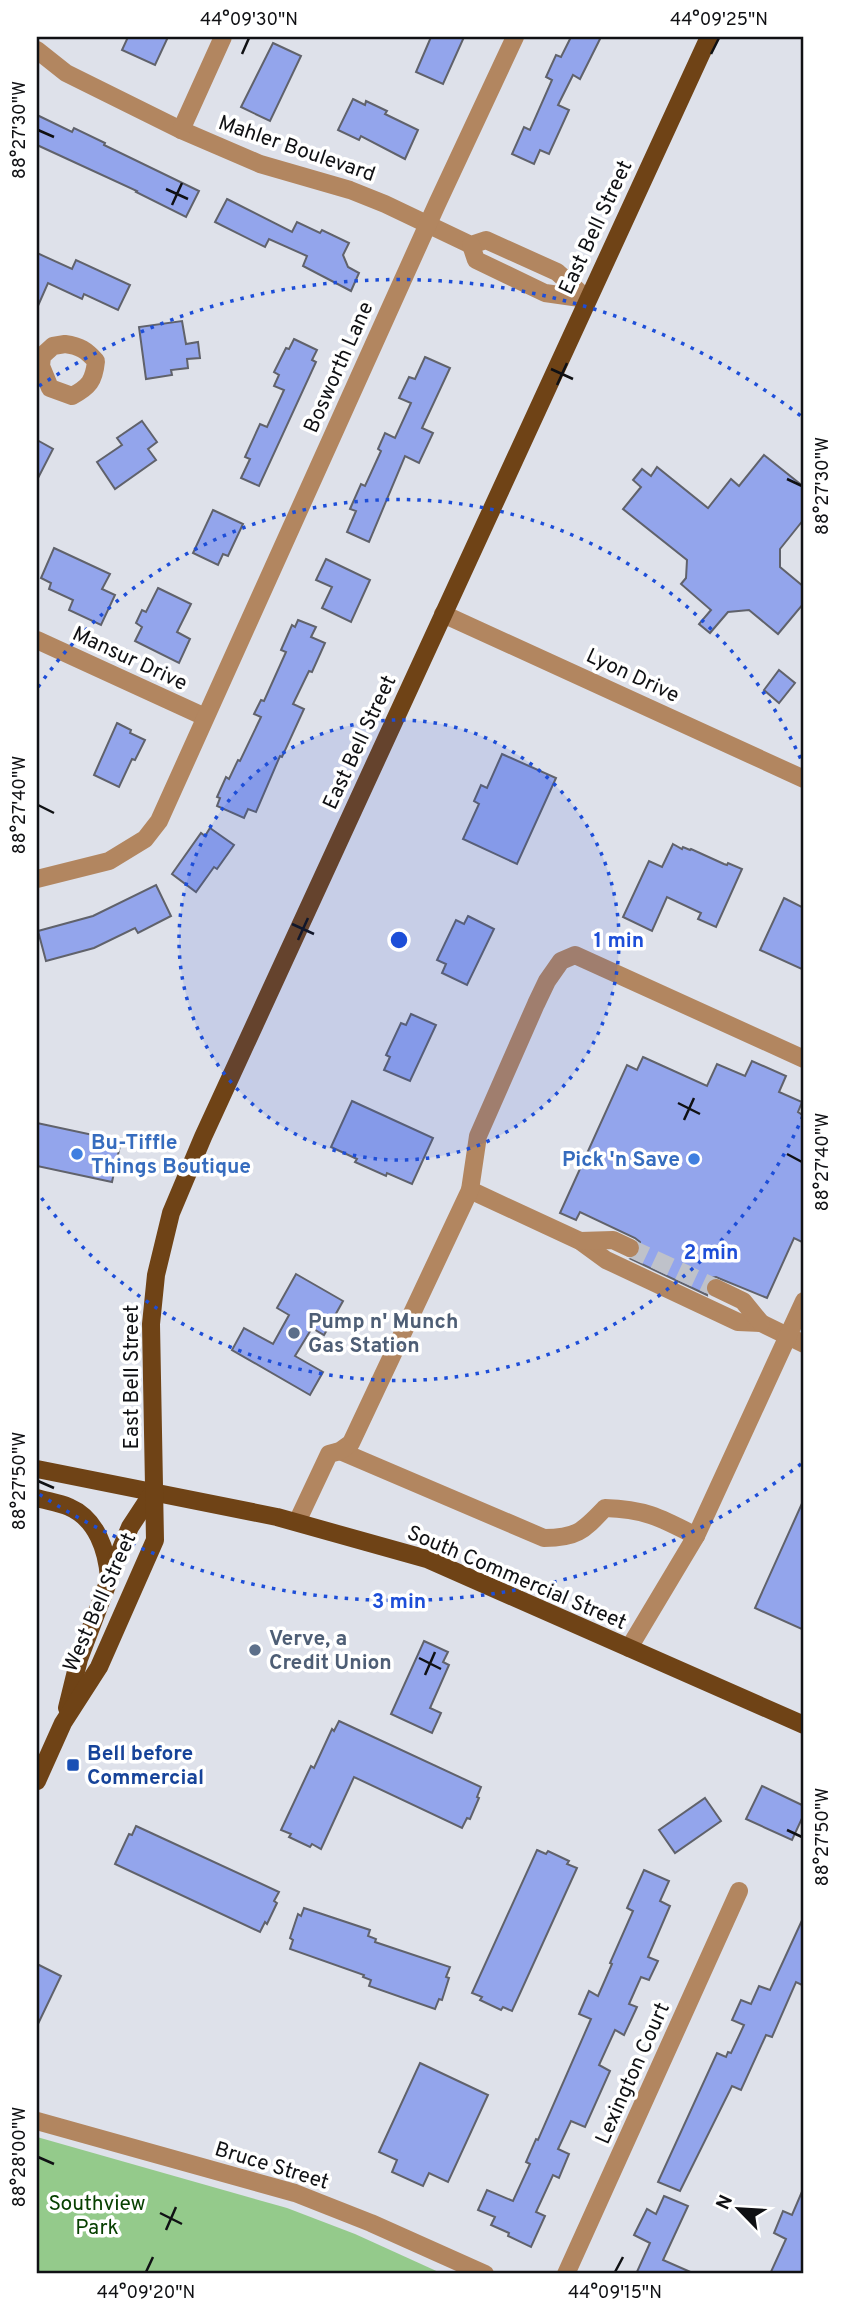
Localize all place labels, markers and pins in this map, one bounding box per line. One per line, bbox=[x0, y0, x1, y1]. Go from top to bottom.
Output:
centre of rings bbox=[387, 928, 411, 952]
place label: Bu-Tiffle Things Boutique bbox=[91, 1130, 251, 1181]
marker: Bu-Tiffle Things Boutique bbox=[69, 1146, 85, 1162]
place label: Pick 'n Save bbox=[562, 1147, 680, 1174]
marker: Pick 'n Save bbox=[686, 1151, 702, 1167]
place label: Pump n' Munch Gas Station bbox=[308, 1309, 458, 1360]
marker: Pump n' Munch Gas Station bbox=[286, 1325, 302, 1341]
place label: Verve, a Credit Union bbox=[269, 1626, 392, 1677]
marker: Verve, a Credit Union bbox=[247, 1642, 263, 1658]
place label: Bell before Commercial bbox=[87, 1741, 204, 1792]
marker: Bell before Commercial bbox=[65, 1757, 81, 1773]

